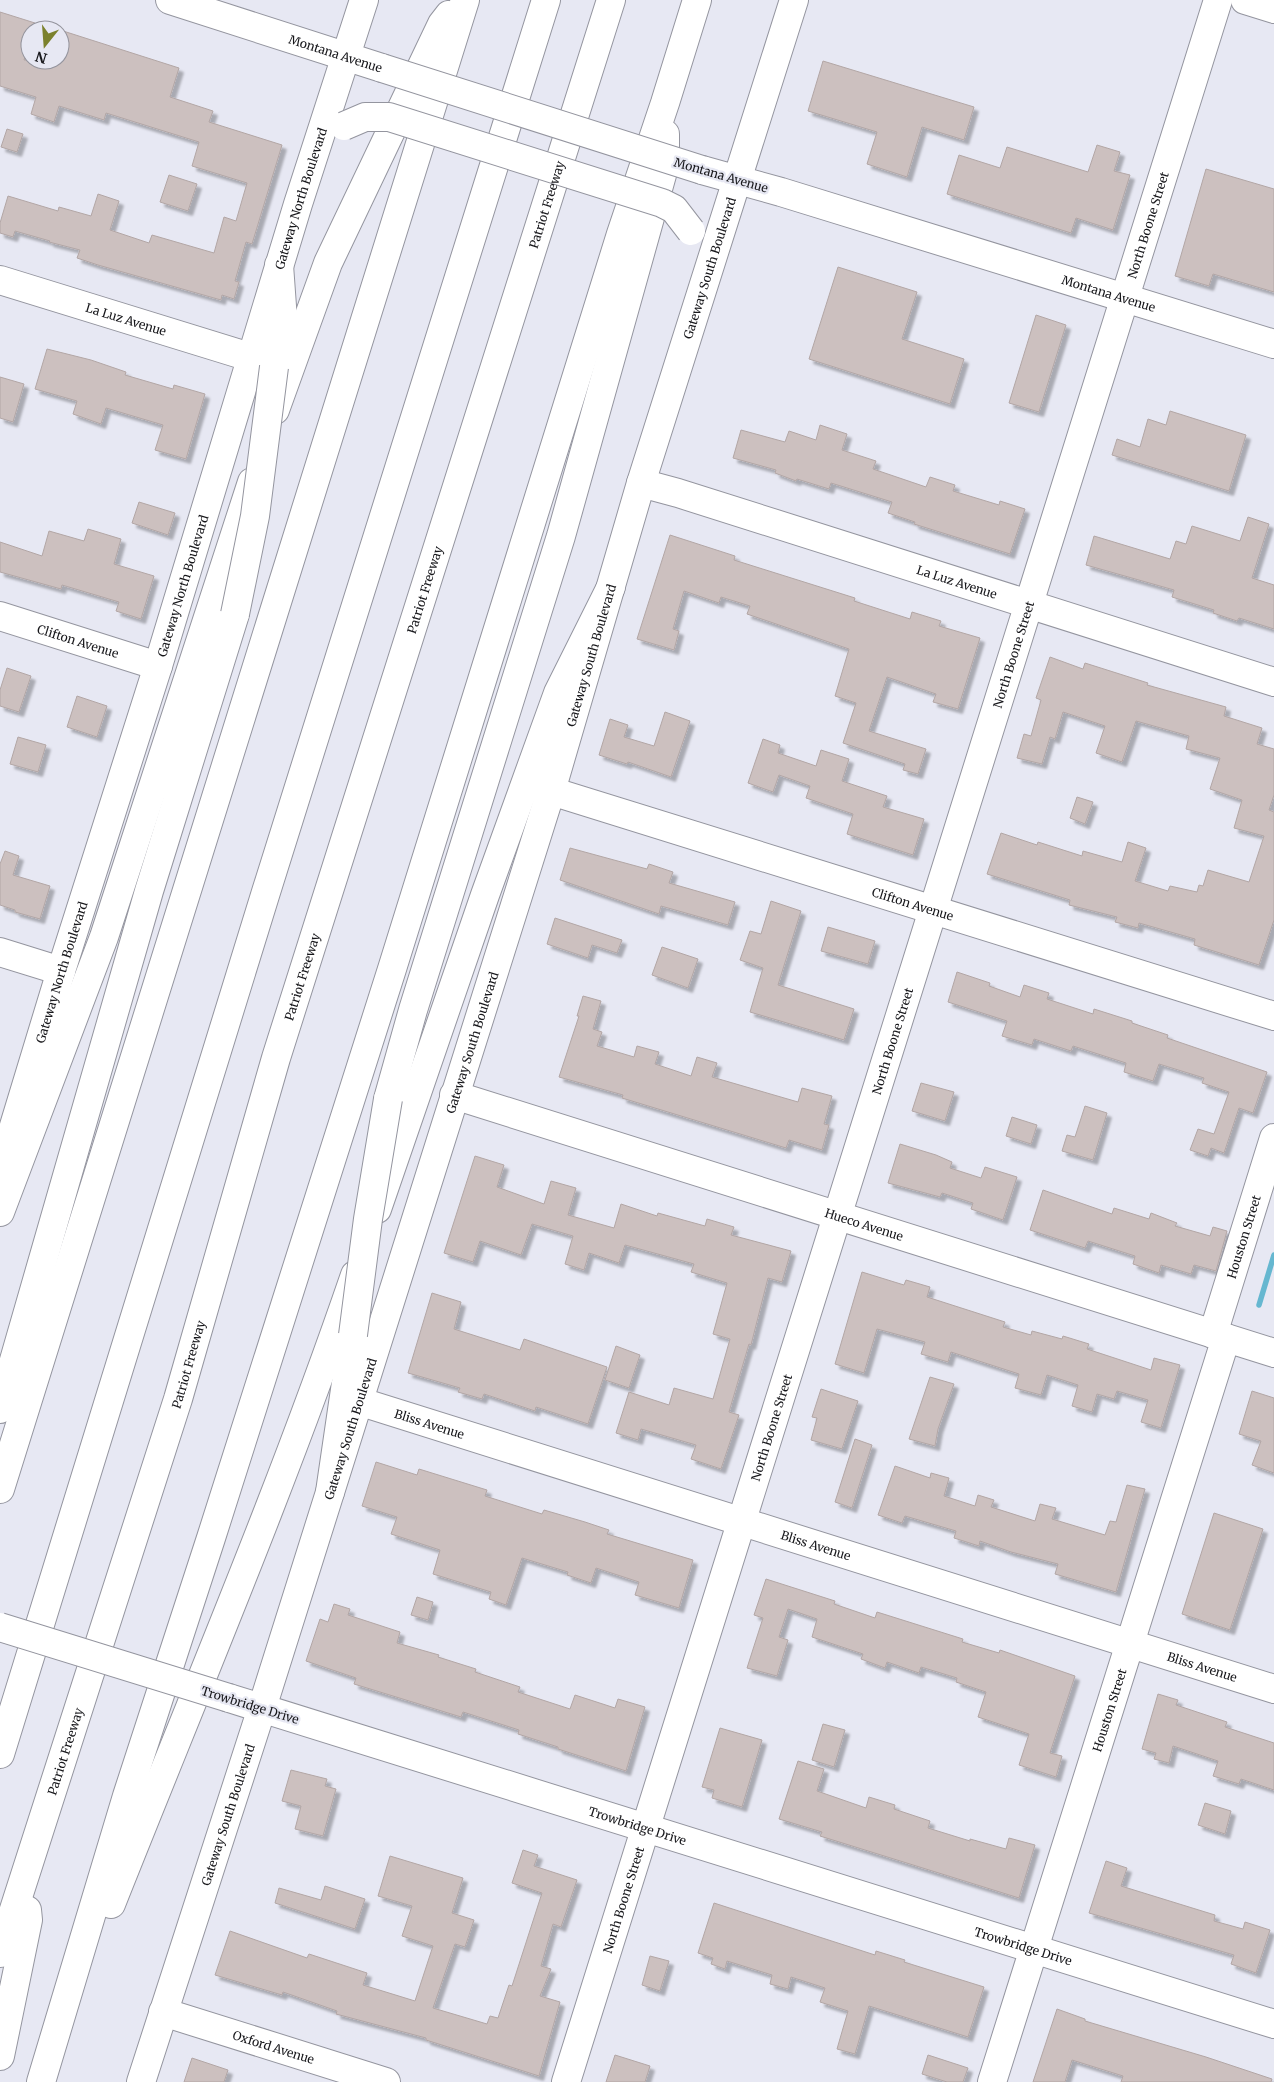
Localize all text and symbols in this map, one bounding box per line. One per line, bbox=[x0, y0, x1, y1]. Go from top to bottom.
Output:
north arrow bbox=[20, 20, 70, 70]
street label: Montana Avenue bbox=[287, 31, 384, 75]
text: N bbox=[33, 47, 49, 68]
street label: Gateway North Boulevard bbox=[271, 126, 330, 271]
street label: Montana Avenue bbox=[672, 154, 770, 196]
street label: Patriot Freeway bbox=[525, 159, 567, 250]
street label: North Boone Street bbox=[1124, 169, 1171, 280]
street label: Gateway South Boulevard bbox=[680, 195, 739, 341]
street label: Montana Avenue bbox=[1060, 272, 1157, 315]
street label: La Luz Avenue bbox=[84, 299, 168, 338]
street label: Gateway North Boulevard bbox=[154, 513, 211, 658]
street label: Patriot Freeway bbox=[403, 544, 445, 635]
street label: La Luz Avenue bbox=[915, 562, 999, 601]
street label: Gateway South Boulevard bbox=[563, 582, 619, 728]
street label: North Boone Street bbox=[989, 599, 1037, 710]
street label: Clifton Avenue bbox=[36, 621, 121, 661]
street label: Clifton Avenue bbox=[870, 884, 955, 923]
street label: Gateway North Boulevard bbox=[32, 899, 90, 1045]
street label: Patriot Freeway bbox=[281, 931, 323, 1022]
street label: Gateway South Boulevard bbox=[442, 970, 501, 1115]
street label: North Boone Street bbox=[868, 985, 916, 1096]
street label: Houston Street bbox=[1223, 1193, 1263, 1280]
street label: Hueco Avenue bbox=[823, 1205, 905, 1243]
street label: Patriot Freeway bbox=[168, 1319, 208, 1410]
street label: Gateway South Boulevard bbox=[321, 1356, 379, 1501]
street label: North Boone Street bbox=[747, 1372, 795, 1483]
street label: Bliss Avenue bbox=[393, 1405, 466, 1442]
street label: Bliss Avenue bbox=[779, 1527, 853, 1563]
street label: Bliss Avenue bbox=[1165, 1648, 1239, 1684]
street label: Houston Street bbox=[1089, 1666, 1129, 1753]
street label: Trowbridge Drive bbox=[199, 1683, 301, 1727]
street label: Patriot Freeway bbox=[44, 1706, 86, 1797]
street label: Gateway South Boulevard bbox=[198, 1742, 257, 1887]
street label: Trowbridge Drive bbox=[587, 1803, 688, 1848]
street label: North Boone Street bbox=[599, 1844, 647, 1955]
street label: Trowbridge Drive bbox=[973, 1923, 1074, 1968]
street label: Oxford Avenue bbox=[231, 2027, 316, 2067]

